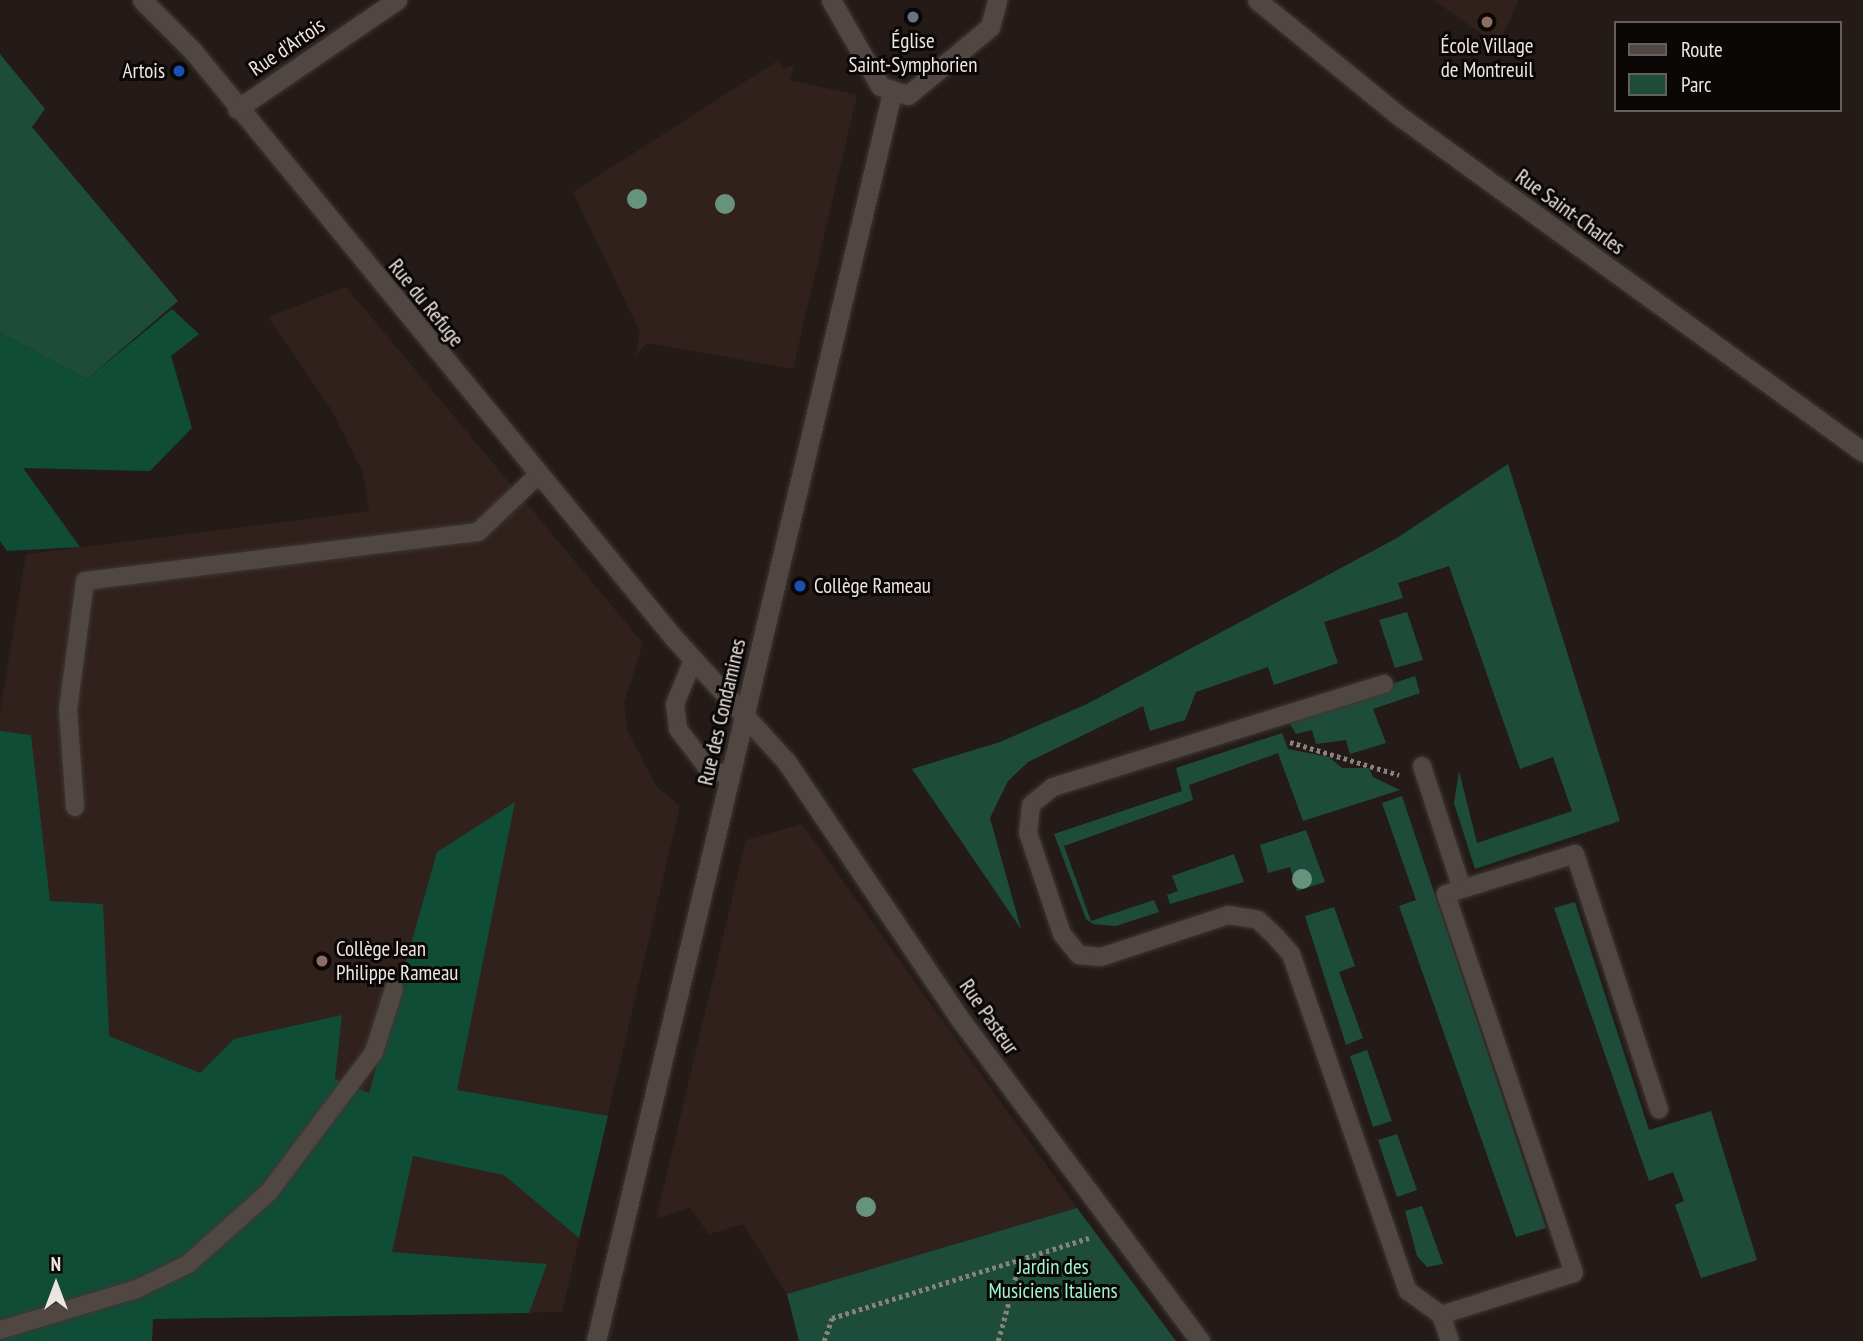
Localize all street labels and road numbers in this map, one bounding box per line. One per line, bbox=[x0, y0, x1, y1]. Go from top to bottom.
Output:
street label: Rue d'Artois bbox=[244, 13, 330, 81]
street label: Rue Saint-Charles bbox=[1511, 164, 1629, 260]
street label: Rue du Refuge bbox=[383, 254, 469, 352]
street label: Rue des Condamines bbox=[693, 636, 751, 788]
street label: Rue Pasteur bbox=[954, 975, 1024, 1059]

